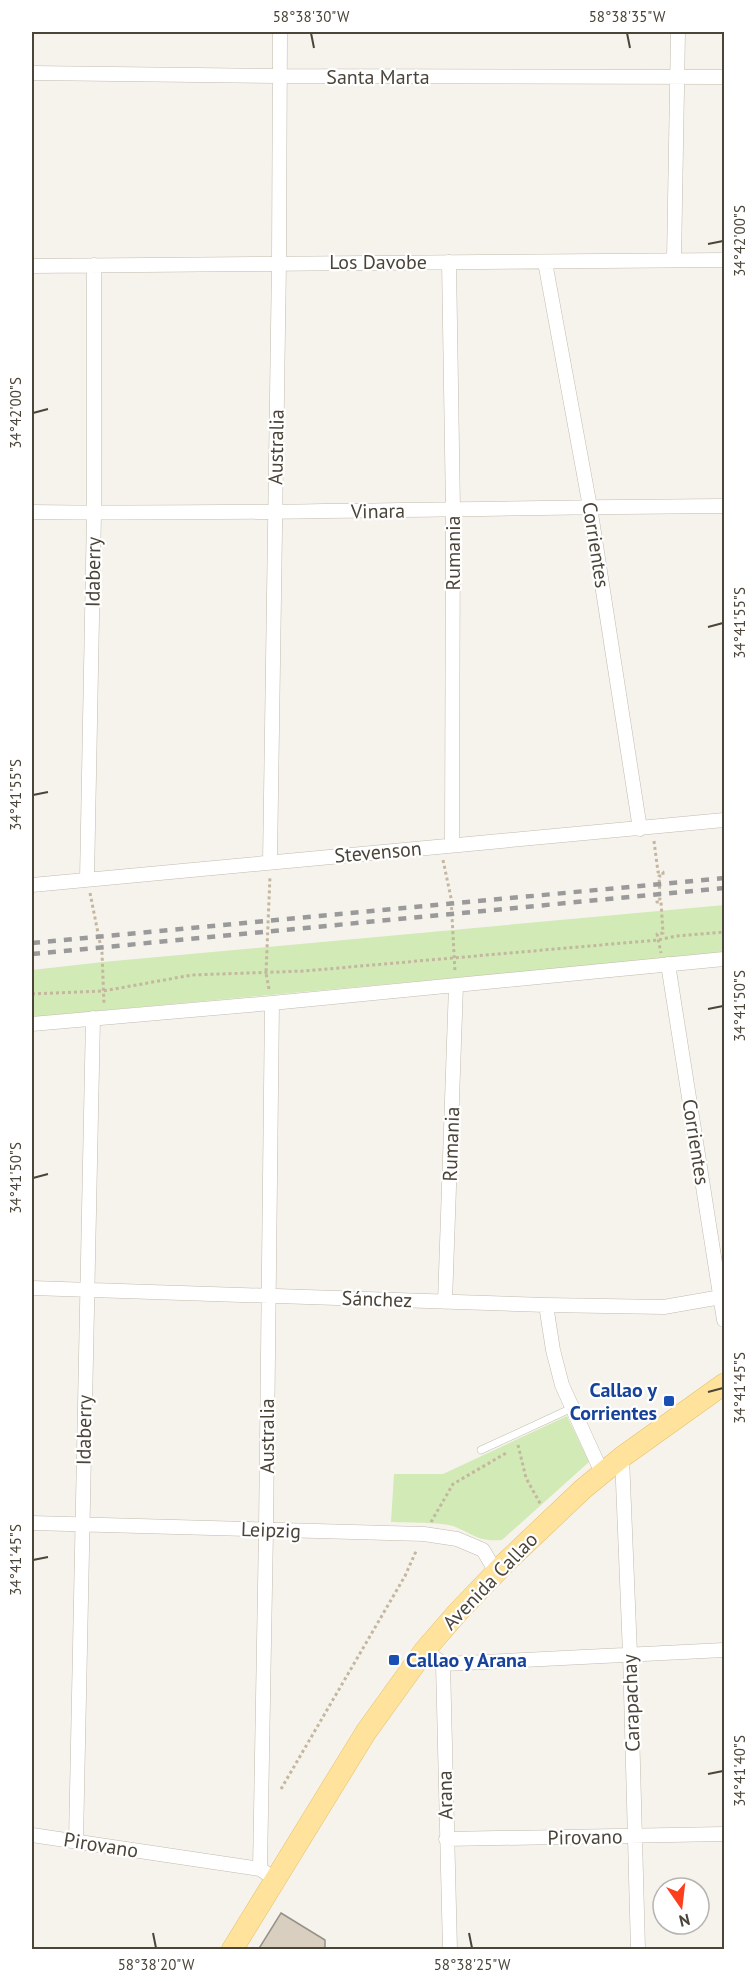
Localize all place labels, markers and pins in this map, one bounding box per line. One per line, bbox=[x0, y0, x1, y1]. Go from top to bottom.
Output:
place label: Callao y Corrientes bbox=[570, 1377, 657, 1426]
marker: Callao y Corrientes bbox=[662, 1394, 676, 1408]
place label: Callao y Arana bbox=[406, 1647, 527, 1673]
marker: Callao y Arana bbox=[387, 1653, 401, 1667]

